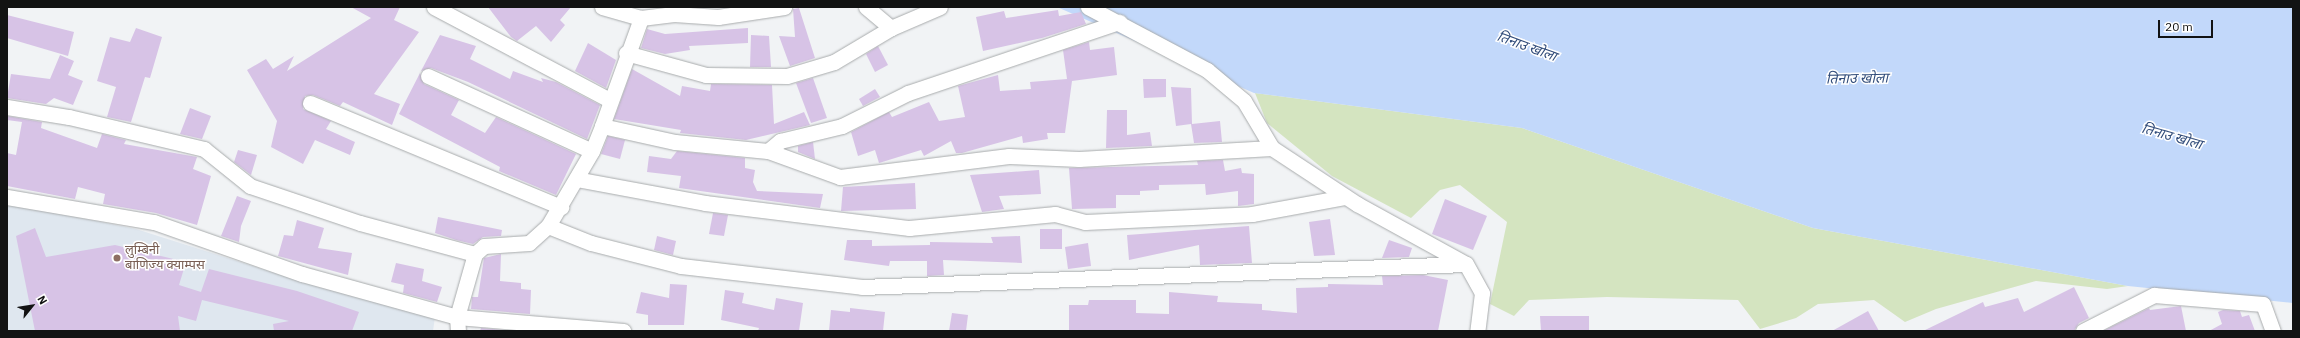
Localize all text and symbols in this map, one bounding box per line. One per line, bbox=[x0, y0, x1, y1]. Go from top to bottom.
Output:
scale bar bbox=[2160, 12, 2215, 38]
text: 20 m bbox=[2165, 19, 2193, 34]
water label: तिनाउ खोला bbox=[1495, 27, 1559, 65]
water label: तिनाउ खोला bbox=[1826, 69, 1888, 87]
water label: तिनाउ खोला bbox=[2140, 119, 2204, 153]
place label: लुम्बिनी बाणिज्य क्याम्पस bbox=[125, 243, 205, 274]
marker: लुम्बिनी बाणिज्य क्याम्पस bbox=[112, 253, 122, 263]
north arrow bbox=[12, 286, 52, 326]
text: N bbox=[34, 293, 50, 307]

